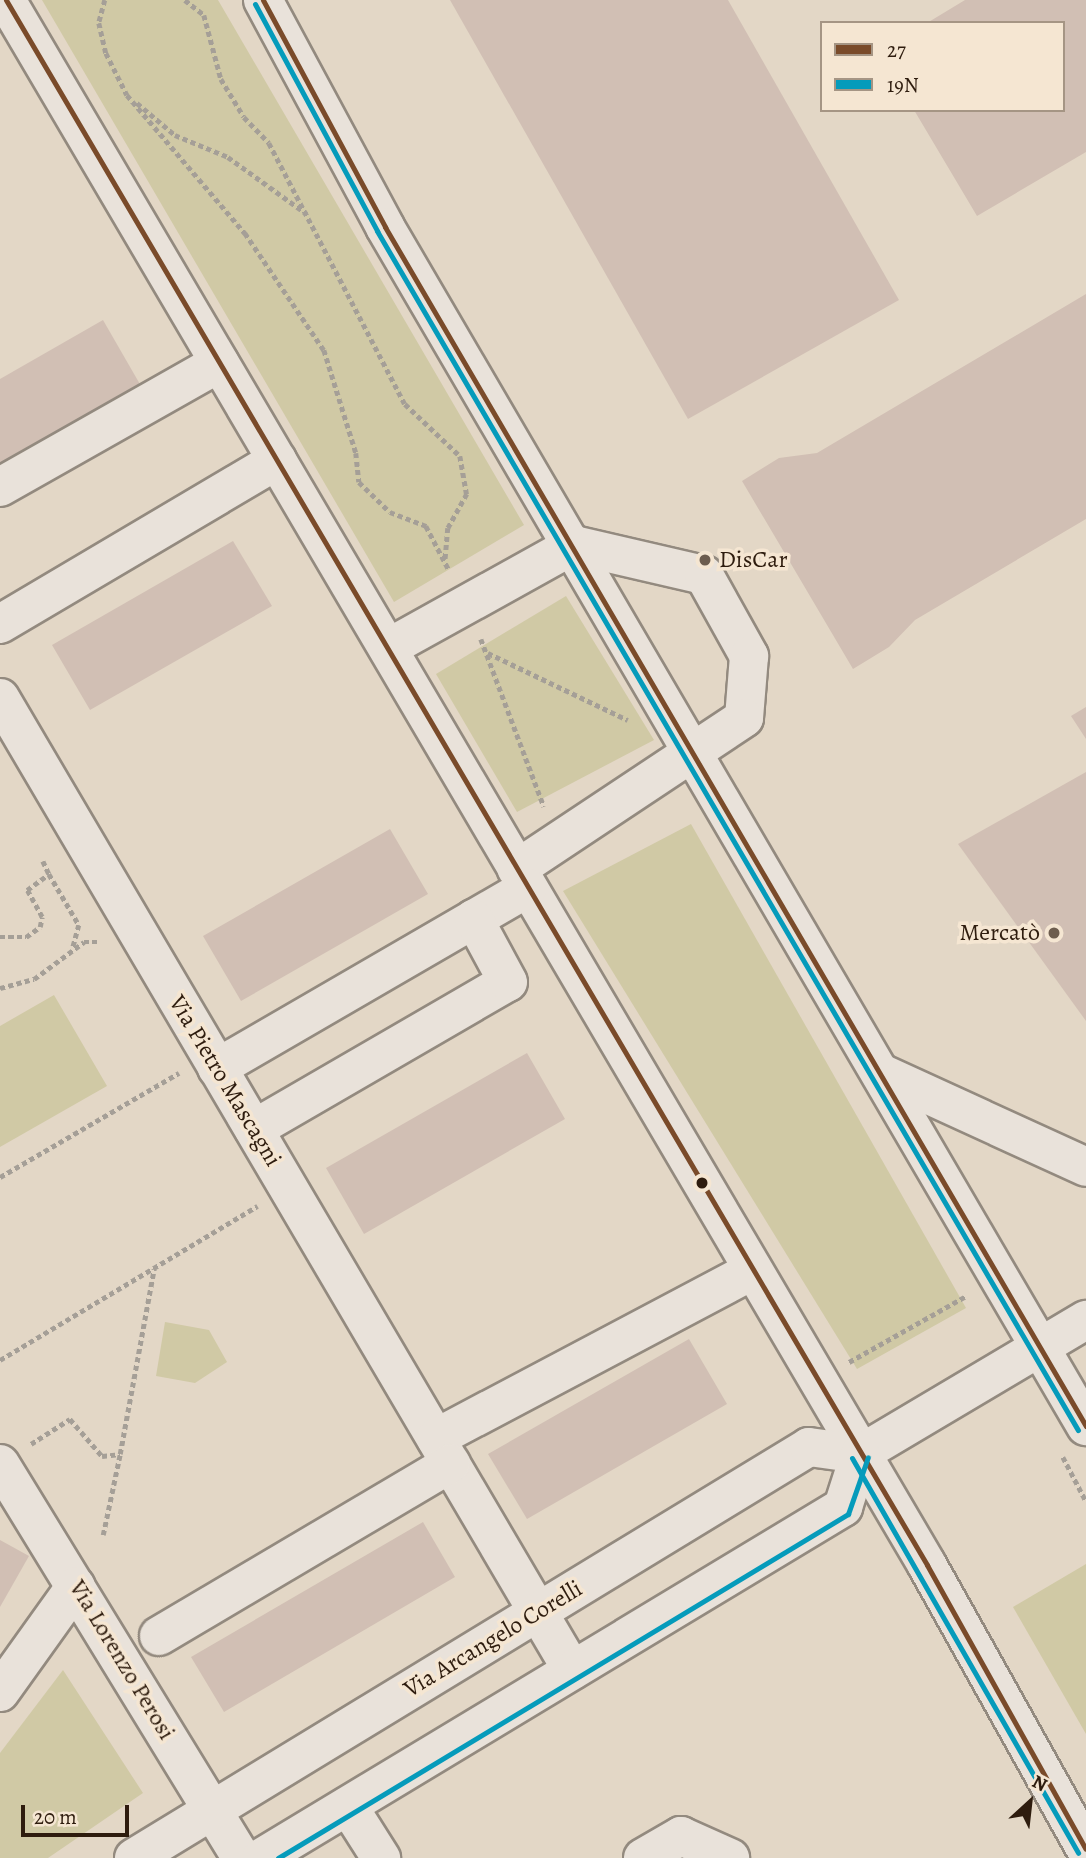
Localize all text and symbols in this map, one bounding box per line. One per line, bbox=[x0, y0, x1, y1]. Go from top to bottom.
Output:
legend bbox=[820, 21, 1065, 112]
text: 27 bbox=[887, 36, 906, 64]
text: 19N bbox=[887, 71, 919, 99]
place label: DisCar bbox=[719, 546, 788, 574]
marker: DisCar bbox=[697, 552, 713, 568]
place label: Mercatò bbox=[959, 919, 1040, 947]
marker: Mercatò bbox=[1046, 925, 1062, 941]
street label: Via Pietro Mascagni bbox=[163, 990, 287, 1172]
unlabelled marker bbox=[695, 1176, 709, 1190]
street label: Via Arcangelo Corelli bbox=[399, 1574, 587, 1704]
street label: Via Lorenzo Perosi bbox=[63, 1575, 181, 1745]
north arrow bbox=[995, 1767, 1065, 1837]
text: N bbox=[1027, 1769, 1052, 1798]
scale bar bbox=[24, 1792, 133, 1836]
text: 20 m bbox=[34, 1803, 77, 1831]

